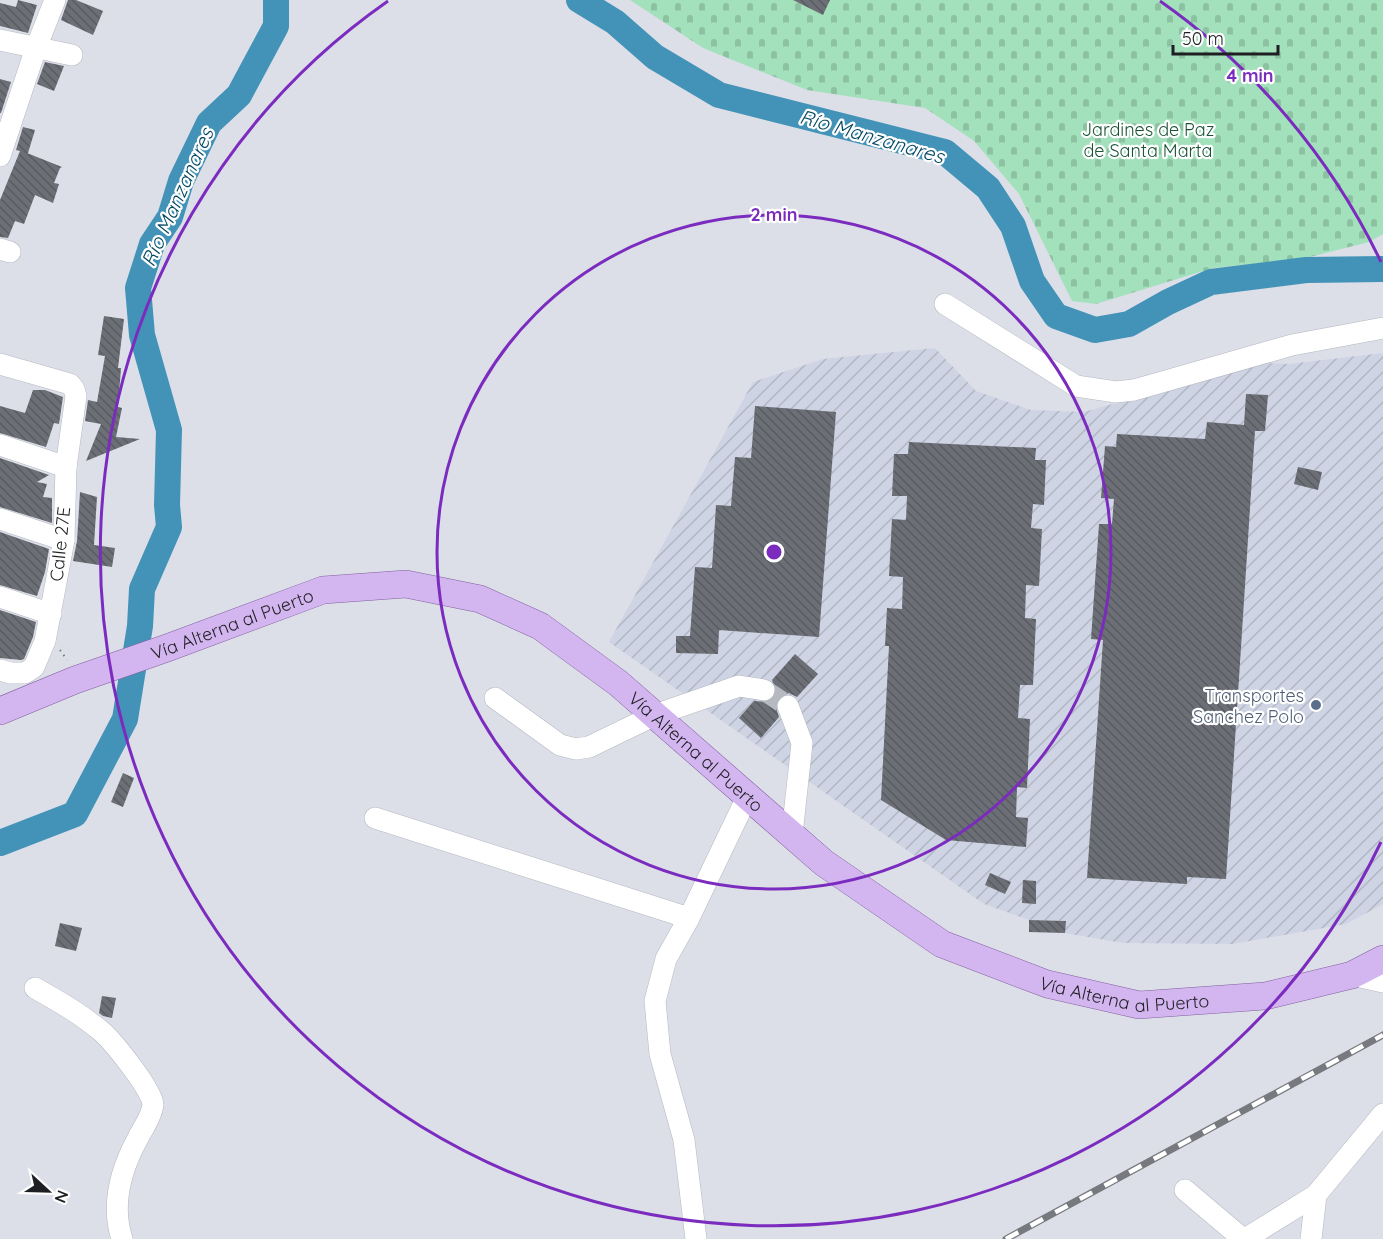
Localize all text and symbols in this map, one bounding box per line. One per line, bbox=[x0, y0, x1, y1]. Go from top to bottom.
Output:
scale bar bbox=[1173, 18, 1278, 56]
text: 50 m bbox=[1182, 27, 1224, 50]
text: 4 min bbox=[1226, 64, 1274, 87]
water label: Río Manzanares bbox=[797, 103, 948, 169]
park label: Jardines de Paz de Santa Marta bbox=[1082, 118, 1214, 162]
water label: Río Manzanares bbox=[135, 122, 219, 270]
text: 2 min bbox=[751, 203, 797, 226]
street label: Calle 27E bbox=[45, 506, 75, 582]
centre of rings bbox=[764, 542, 784, 562]
street label: Vía Alterna al Puerto bbox=[148, 583, 317, 664]
place label: Transportes Sanchez Polo bbox=[1193, 684, 1304, 728]
street label: Vía Alterna al Puerto bbox=[624, 686, 768, 816]
marker: Transportes Sanchez Polo bbox=[1309, 698, 1323, 712]
street label: Vía Alterna al Puerto bbox=[1036, 971, 1210, 1017]
north arrow bbox=[18, 1161, 78, 1221]
text: N bbox=[50, 1187, 73, 1206]

